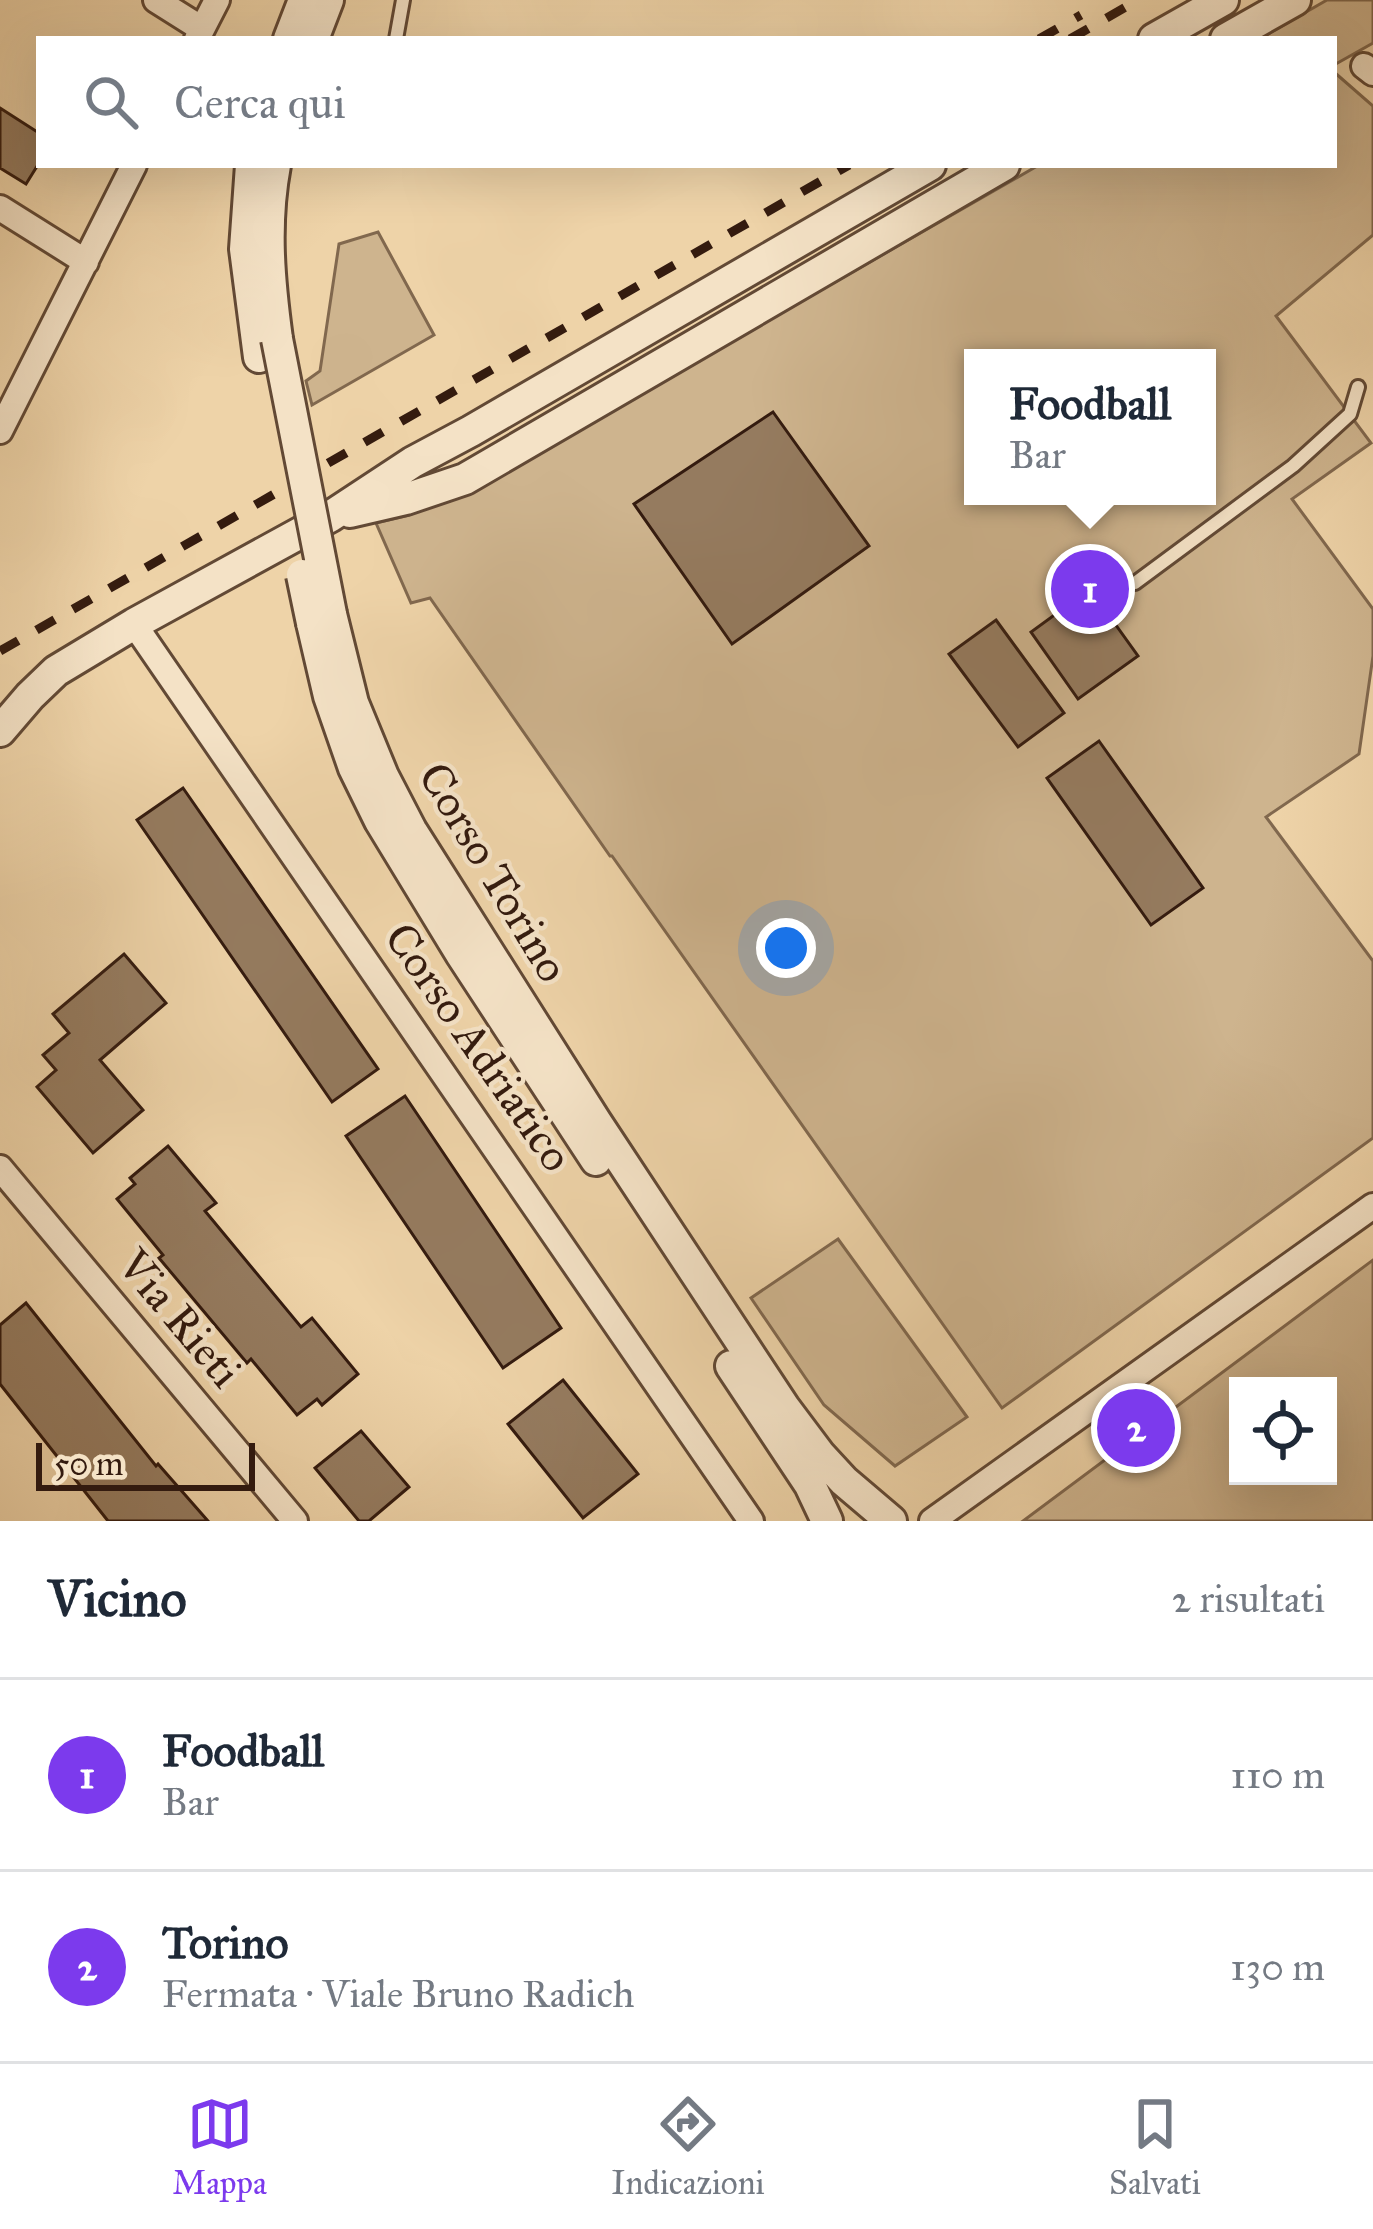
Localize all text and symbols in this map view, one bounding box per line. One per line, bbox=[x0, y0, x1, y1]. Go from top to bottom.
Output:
search box bbox=[36, 36, 1337, 168]
icon: search bbox=[78, 69, 144, 135]
text: Cerca qui bbox=[174, 75, 346, 130]
popup bbox=[964, 349, 1216, 505]
text: Foodball bbox=[1009, 376, 1171, 431]
text: Bar bbox=[1009, 431, 1066, 479]
pin: 1 bbox=[1051, 544, 1129, 634]
street label: Corso Torino bbox=[407, 752, 581, 992]
street label: Corso Adriatico bbox=[373, 912, 585, 1182]
your location bbox=[756, 918, 816, 978]
street label: Via Rieti bbox=[106, 1237, 254, 1398]
map controls bbox=[1229, 1377, 1337, 1485]
button: locate bbox=[1229, 1377, 1337, 1485]
pin: 2 bbox=[1097, 1383, 1175, 1473]
scale bar bbox=[36, 1437, 255, 1490]
text: 50 m bbox=[54, 1444, 123, 1484]
text: Vicino bbox=[48, 1568, 186, 1630]
text: 2 risultati bbox=[1172, 1575, 1325, 1623]
text: Foodball bbox=[162, 1723, 324, 1778]
text: 1 bbox=[79, 1751, 95, 1799]
text: 110 m bbox=[1230, 1751, 1325, 1799]
text: Bar bbox=[162, 1778, 219, 1826]
text: Torino bbox=[162, 1915, 289, 1970]
text: 2 bbox=[77, 1943, 97, 1991]
text: 130 m bbox=[1230, 1943, 1325, 1991]
text: Fermata · Viale Bruno Radich bbox=[162, 1970, 635, 2018]
tab: Mappa bbox=[172, 2091, 267, 2203]
tab: Indicazioni bbox=[611, 2091, 765, 2203]
tab: Salvati bbox=[1109, 2091, 1201, 2203]

